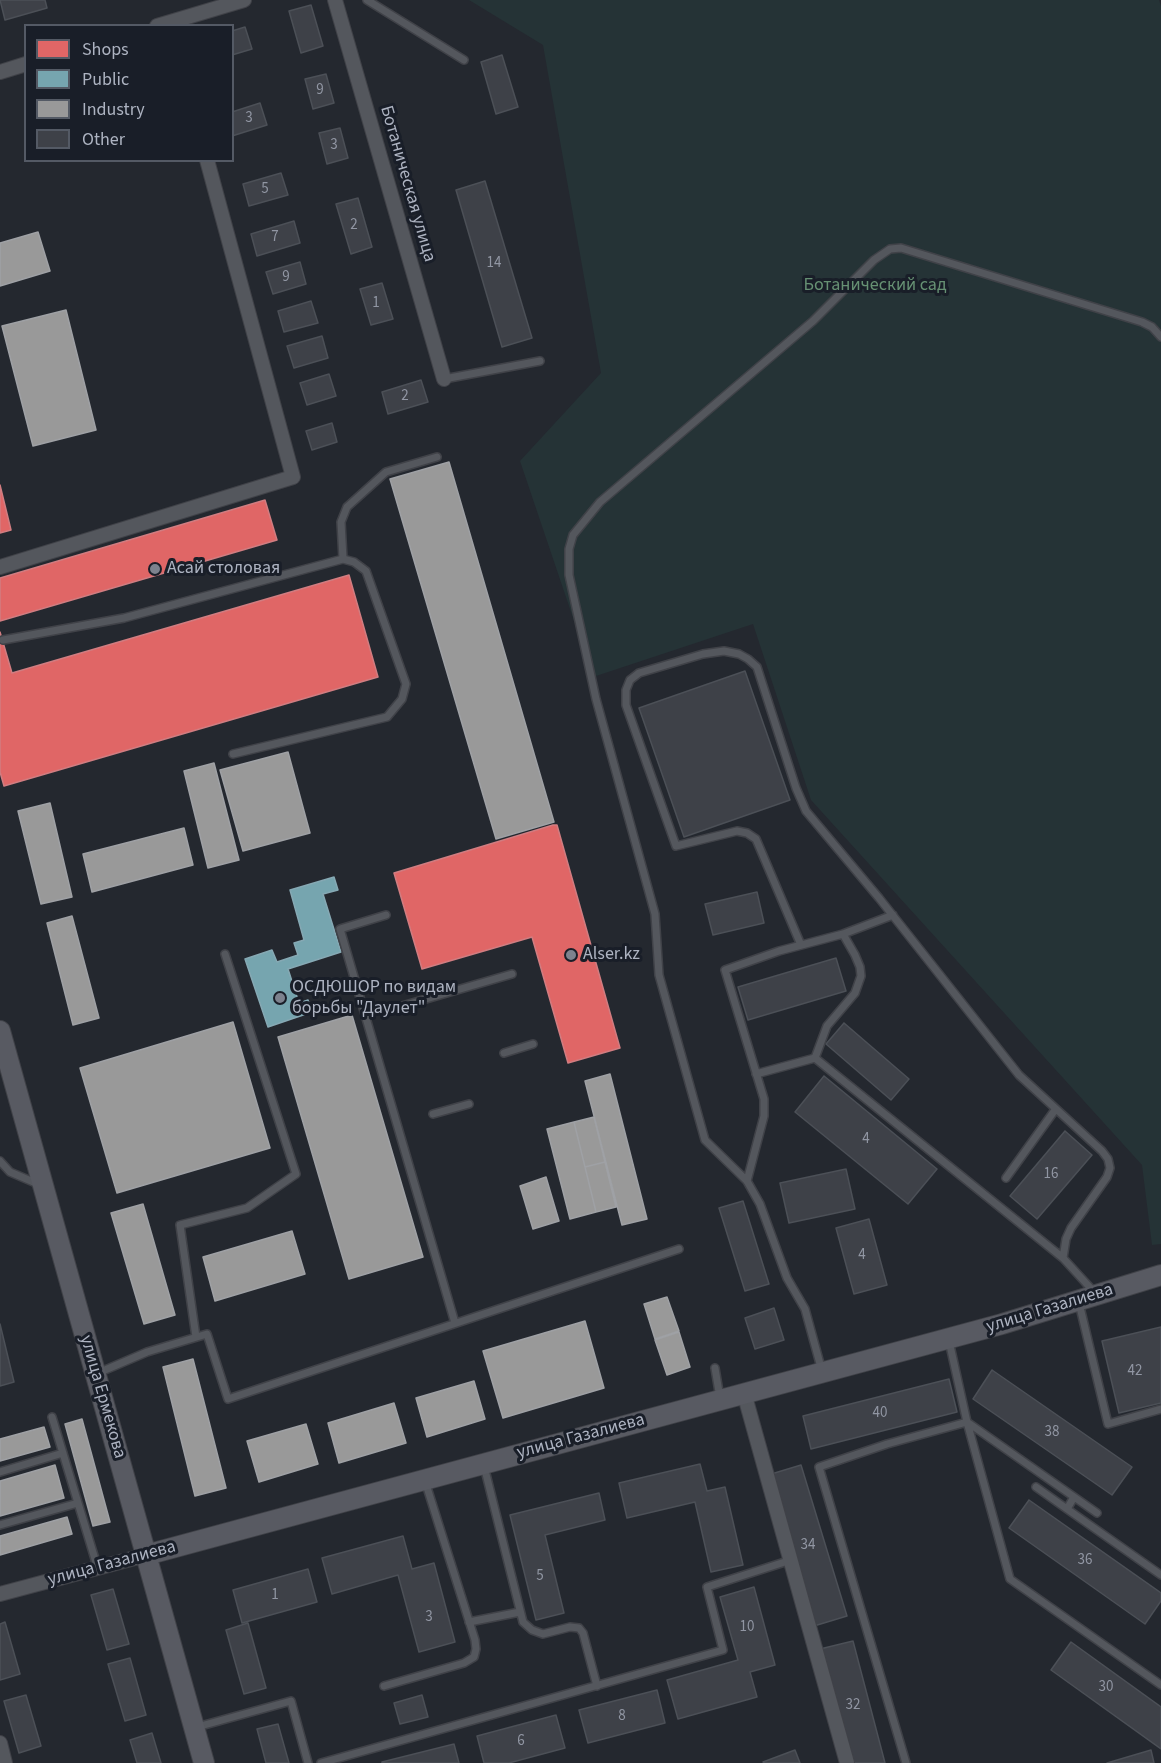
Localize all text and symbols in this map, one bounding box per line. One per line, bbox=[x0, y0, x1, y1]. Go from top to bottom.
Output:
legend bbox=[24, 24, 234, 162]
text: Shops bbox=[82, 37, 129, 62]
text: Public bbox=[82, 67, 129, 92]
house number: 9 bbox=[316, 82, 324, 100]
text: Industry bbox=[82, 97, 145, 122]
street label: Ботаническая улица bbox=[374, 103, 440, 265]
house number: 3 bbox=[245, 110, 253, 128]
text: Other bbox=[82, 127, 125, 152]
house number: 3 bbox=[330, 137, 338, 155]
house number: 5 bbox=[261, 181, 269, 199]
house number: 2 bbox=[350, 217, 358, 235]
house number: 7 bbox=[271, 229, 279, 247]
house number: 14 bbox=[487, 255, 501, 273]
house number: 9 bbox=[282, 269, 290, 287]
park label: Ботанический сад bbox=[803, 275, 947, 297]
house number: 1 bbox=[372, 295, 380, 313]
house number: 2 bbox=[401, 388, 409, 406]
place label: Асай столовая bbox=[167, 558, 280, 580]
marker: Асай столовая bbox=[148, 562, 162, 576]
place label: Alser.kz bbox=[583, 944, 640, 966]
marker: Alser.kz bbox=[564, 948, 578, 962]
place label: ОСДЮШОР по видам борьбы "Даулет" bbox=[292, 977, 456, 1020]
marker: ОСДЮШОР по видам борьбы "Даулет" bbox=[273, 991, 287, 1005]
house number: 4 bbox=[862, 1131, 870, 1149]
house number: 16 bbox=[1044, 1166, 1058, 1184]
house number: 4 bbox=[858, 1247, 866, 1265]
street label: улица Газалиева bbox=[984, 1279, 1116, 1339]
street label: улица Ермекова bbox=[74, 1333, 130, 1461]
house number: 42 bbox=[1128, 1363, 1142, 1381]
house number: 40 bbox=[873, 1405, 887, 1423]
street label: улица Газалиева bbox=[515, 1410, 647, 1464]
house number: 38 bbox=[1045, 1424, 1059, 1442]
street label: улица Газалиева bbox=[46, 1537, 178, 1591]
house number: 34 bbox=[801, 1537, 815, 1555]
house number: 36 bbox=[1078, 1552, 1092, 1570]
house number: 5 bbox=[536, 1568, 544, 1586]
house number: 1 bbox=[271, 1587, 279, 1605]
house number: 3 bbox=[425, 1609, 433, 1627]
house number: 10 bbox=[740, 1619, 754, 1637]
house number: 30 bbox=[1099, 1679, 1113, 1697]
house number: 32 bbox=[846, 1697, 860, 1715]
house number: 8 bbox=[618, 1708, 626, 1726]
house number: 6 bbox=[517, 1733, 525, 1751]

